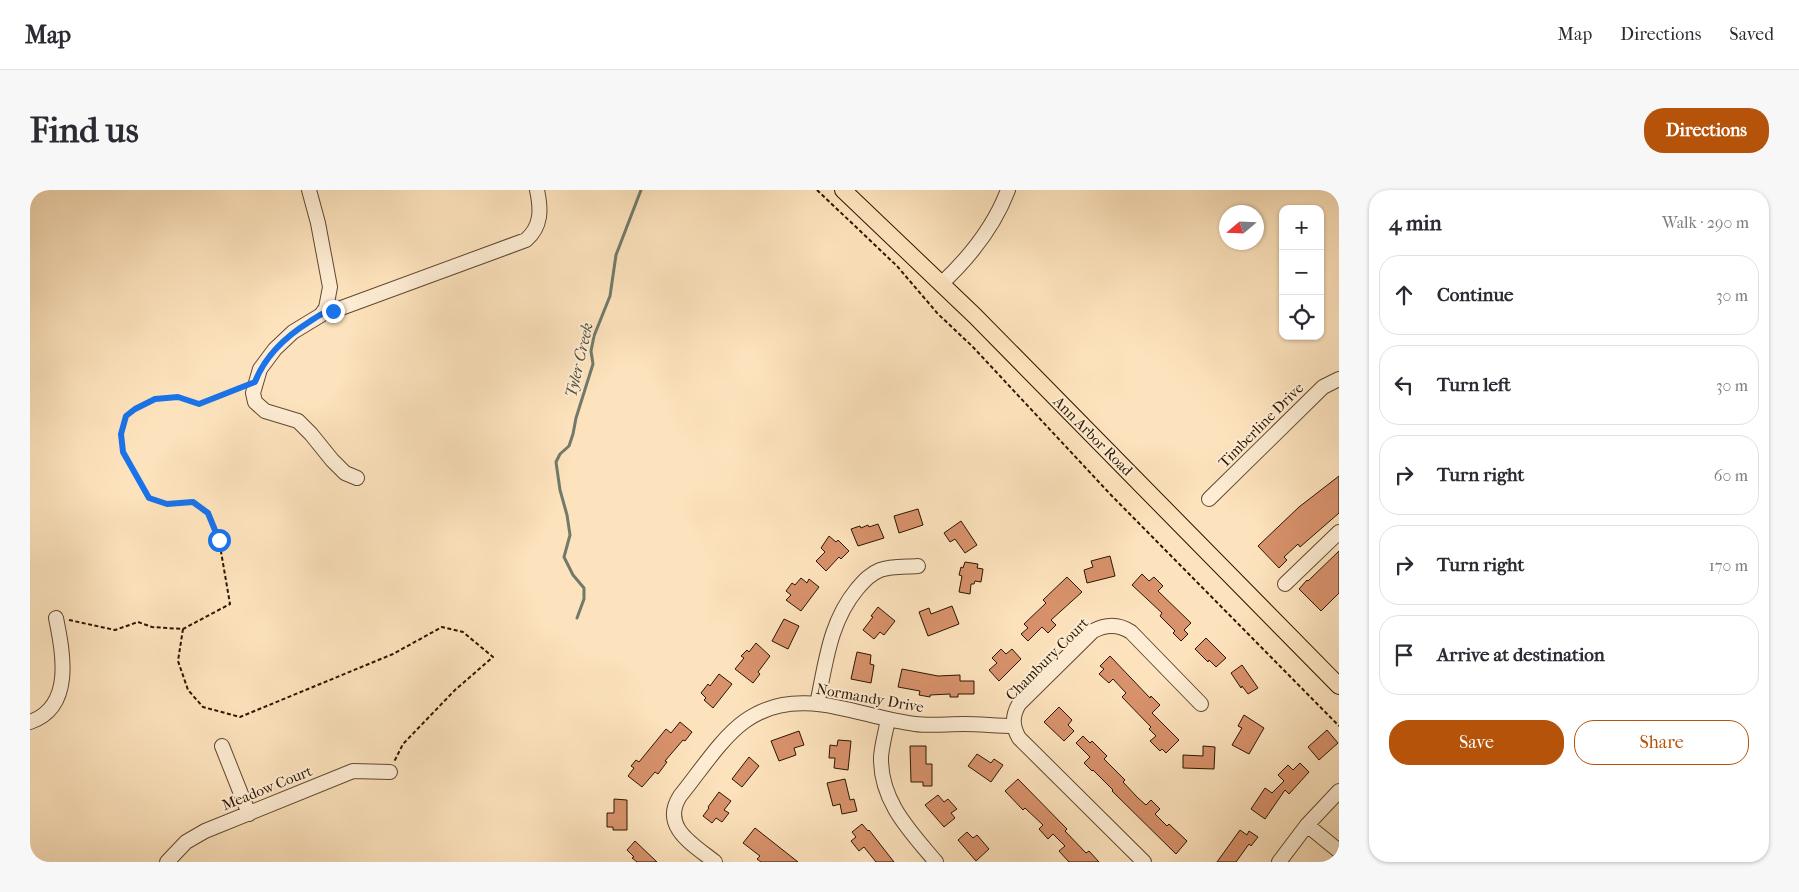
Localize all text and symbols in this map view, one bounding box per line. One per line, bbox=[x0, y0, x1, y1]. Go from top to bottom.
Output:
text: Map bbox=[25, 21, 71, 49]
text: Map bbox=[1558, 24, 1592, 45]
text: Directions bbox=[1620, 24, 1701, 45]
text: Saved bbox=[1729, 24, 1774, 45]
button: Directions bbox=[1644, 108, 1769, 153]
text: Find us bbox=[30, 110, 139, 151]
north arrow bbox=[1219, 205, 1264, 250]
map controls bbox=[1279, 205, 1324, 340]
button: + bbox=[1279, 205, 1324, 250]
text: 4 min bbox=[1389, 211, 1442, 235]
text: Walk · 290 m bbox=[1662, 213, 1749, 232]
button: − bbox=[1279, 250, 1324, 295]
icon: ahead bbox=[1390, 281, 1418, 309]
text: Continue bbox=[1437, 284, 1513, 306]
text: 30 m bbox=[1716, 286, 1748, 305]
button: locate bbox=[1279, 295, 1324, 340]
route end bbox=[322, 300, 345, 323]
water label: Tyler Creek bbox=[561, 321, 597, 399]
icon: left bbox=[1390, 371, 1418, 399]
text: Turn left bbox=[1437, 374, 1511, 396]
text: 30 m bbox=[1716, 376, 1748, 395]
street label: Timberline Drive bbox=[1215, 378, 1308, 471]
street label: Ann Arbor Road bbox=[1049, 392, 1137, 480]
icon: right bbox=[1390, 461, 1418, 489]
text: Turn right bbox=[1437, 464, 1524, 486]
text: 60 m bbox=[1714, 466, 1748, 485]
route start bbox=[208, 529, 231, 552]
icon: right bbox=[1390, 551, 1418, 579]
text: Turn right bbox=[1437, 554, 1524, 576]
text: 170 m bbox=[1709, 556, 1748, 575]
street label: Chambury Court bbox=[1002, 613, 1093, 704]
icon: arrive bbox=[1390, 641, 1418, 669]
text: Arrive at destination bbox=[1437, 644, 1605, 666]
street label: Normandy Drive bbox=[815, 680, 926, 716]
button: Save bbox=[1389, 720, 1564, 765]
button: Share bbox=[1574, 720, 1749, 765]
street label: Meadow Court bbox=[219, 761, 315, 814]

